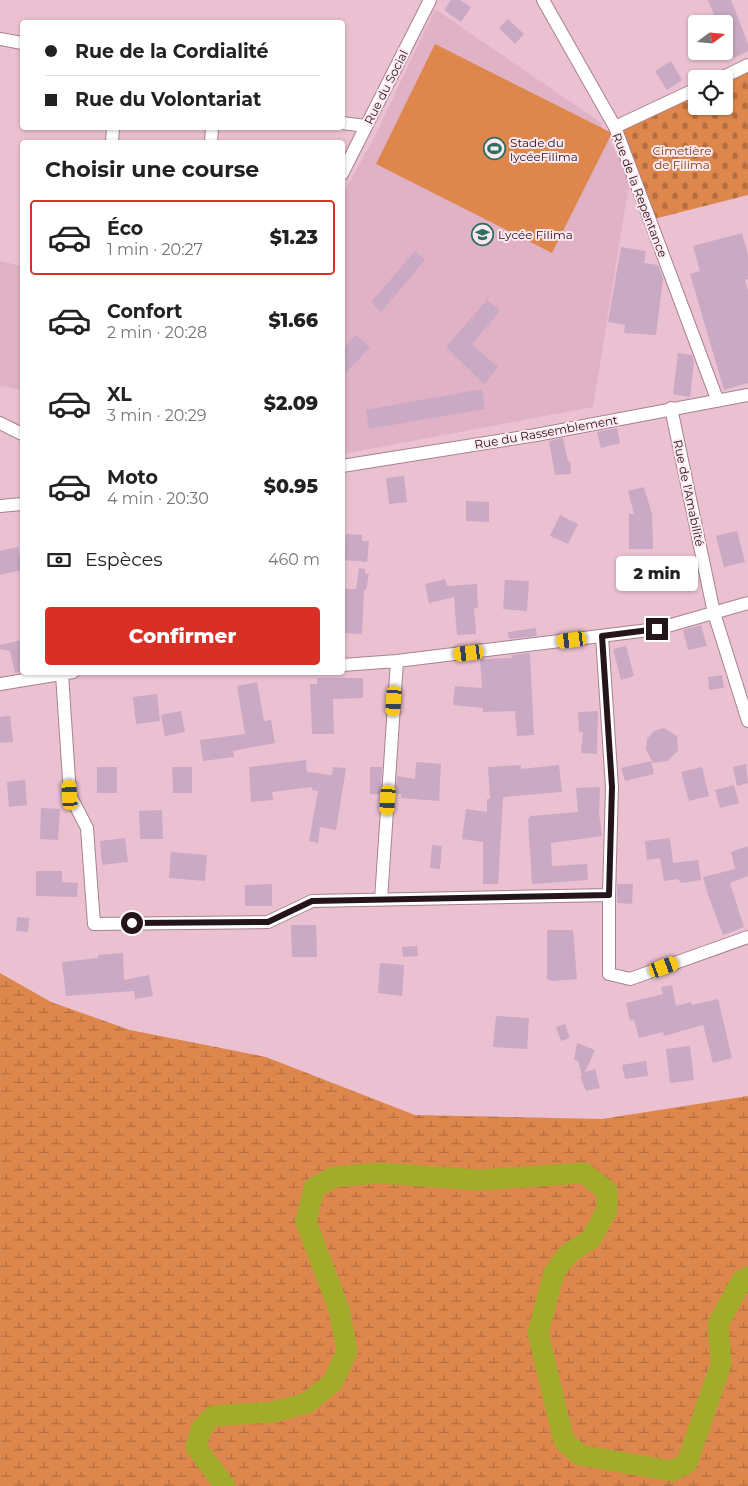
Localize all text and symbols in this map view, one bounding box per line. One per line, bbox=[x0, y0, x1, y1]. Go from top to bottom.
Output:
north arrow bbox=[688, 15, 732, 60]
map controls bbox=[688, 15, 733, 115]
text: Rue de la Cordialité bbox=[75, 40, 269, 63]
street label: Rue du Social bbox=[361, 47, 411, 127]
button: locate bbox=[688, 70, 733, 115]
text: Rue du Volontariat bbox=[75, 88, 261, 111]
street label: Rue de la Repentance bbox=[609, 131, 671, 259]
place label: Stade du lycéeFilima bbox=[510, 135, 578, 164]
sports icon: Stade du lycéeFilima bbox=[482, 137, 506, 161]
park label: Cimetière de Filima bbox=[653, 143, 711, 172]
text: Choisir une course bbox=[45, 156, 259, 183]
icon: car bbox=[47, 215, 92, 260]
text: Éco bbox=[107, 217, 143, 240]
school or university icon: Lycée Filima bbox=[470, 222, 494, 246]
text: $1.23 bbox=[270, 226, 318, 249]
place label: Lycée Filima bbox=[498, 227, 573, 242]
text: 1 min · 20:27 bbox=[107, 240, 203, 259]
icon: car bbox=[47, 298, 92, 343]
text: Confort bbox=[107, 300, 182, 323]
text: $1.66 bbox=[268, 309, 318, 332]
text: 2 min · 20:28 bbox=[107, 323, 207, 342]
icon: car bbox=[47, 381, 92, 426]
text: XL bbox=[107, 383, 132, 406]
text: $2.09 bbox=[264, 392, 318, 415]
text: 3 min · 20:29 bbox=[107, 406, 207, 425]
street label: Rue du Rassemblement bbox=[473, 412, 619, 452]
street label: Rue de l'Amabilité bbox=[670, 438, 708, 548]
icon: car bbox=[47, 464, 92, 509]
text: Moto bbox=[107, 466, 158, 489]
text: $0.95 bbox=[264, 475, 318, 498]
text: 4 min · 20:30 bbox=[107, 489, 209, 508]
icon: cash bbox=[45, 546, 73, 574]
text: Espèces bbox=[85, 548, 162, 571]
text: 460 m bbox=[268, 550, 320, 569]
callout: 2 min bbox=[616, 556, 698, 592]
text: 2 min bbox=[633, 564, 681, 583]
button: Confirmer bbox=[45, 607, 320, 665]
route end bbox=[646, 618, 668, 640]
car bbox=[556, 631, 587, 649]
car bbox=[453, 644, 484, 662]
car bbox=[385, 686, 402, 716]
car bbox=[61, 780, 78, 810]
car bbox=[379, 785, 396, 815]
route start bbox=[121, 912, 143, 934]
car bbox=[647, 955, 680, 979]

